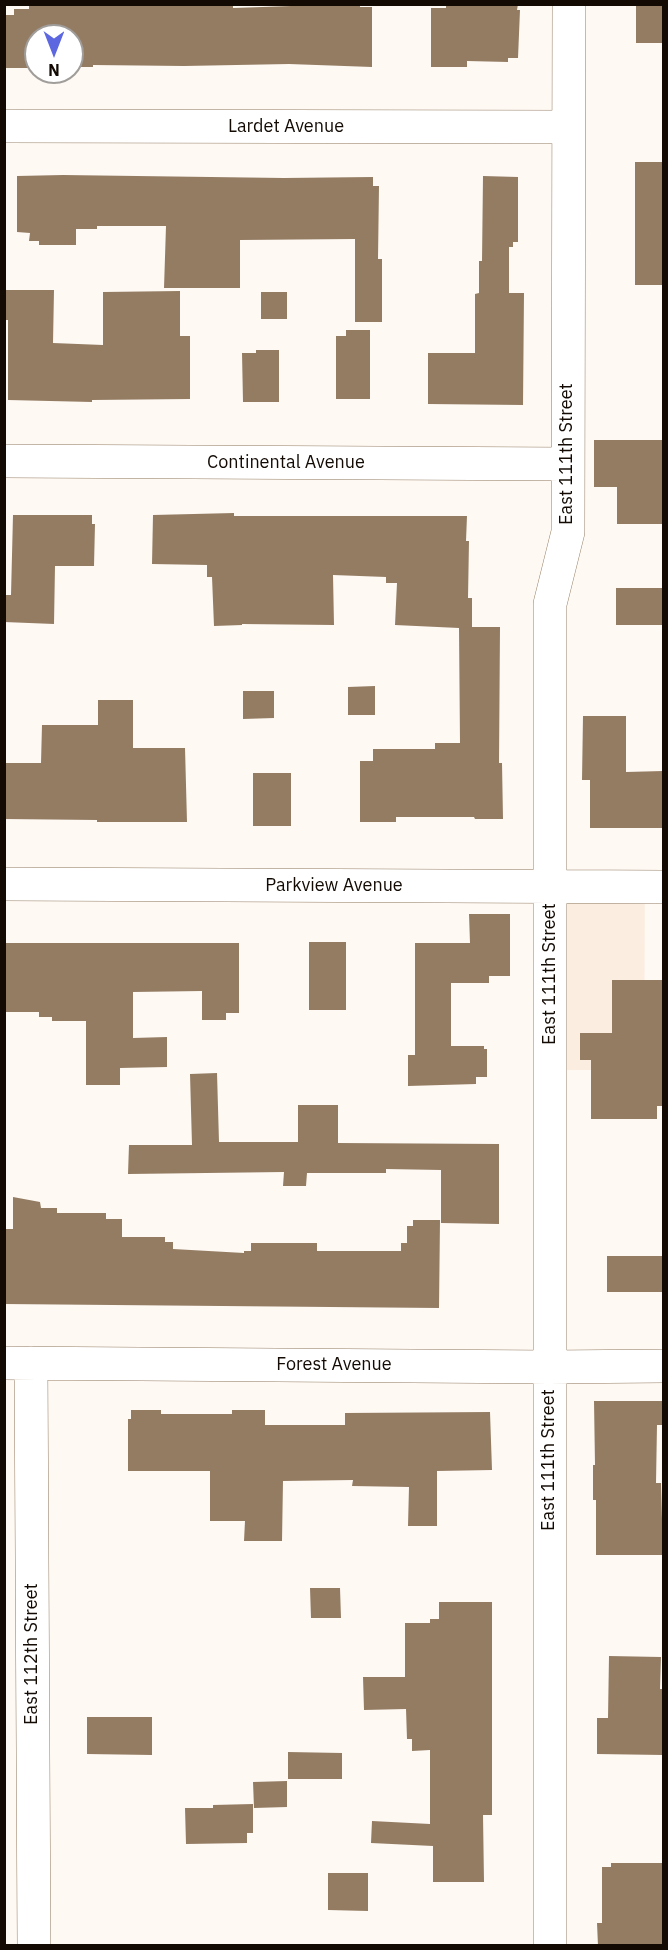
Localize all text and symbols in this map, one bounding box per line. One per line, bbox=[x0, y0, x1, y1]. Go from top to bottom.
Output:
north arrow bbox=[24, 24, 84, 84]
text: N bbox=[48, 60, 60, 80]
street label: Lardet Avenue bbox=[228, 116, 344, 138]
street label: East 111th Street bbox=[556, 383, 578, 525]
street label: Continental Avenue bbox=[207, 452, 365, 474]
street label: Parkview Avenue bbox=[265, 875, 403, 897]
street label: East 111th Street bbox=[539, 903, 561, 1045]
street label: Forest Avenue bbox=[276, 1354, 392, 1376]
street label: East 111th Street bbox=[538, 1389, 560, 1531]
street label: East 112th Street bbox=[21, 1583, 43, 1725]

